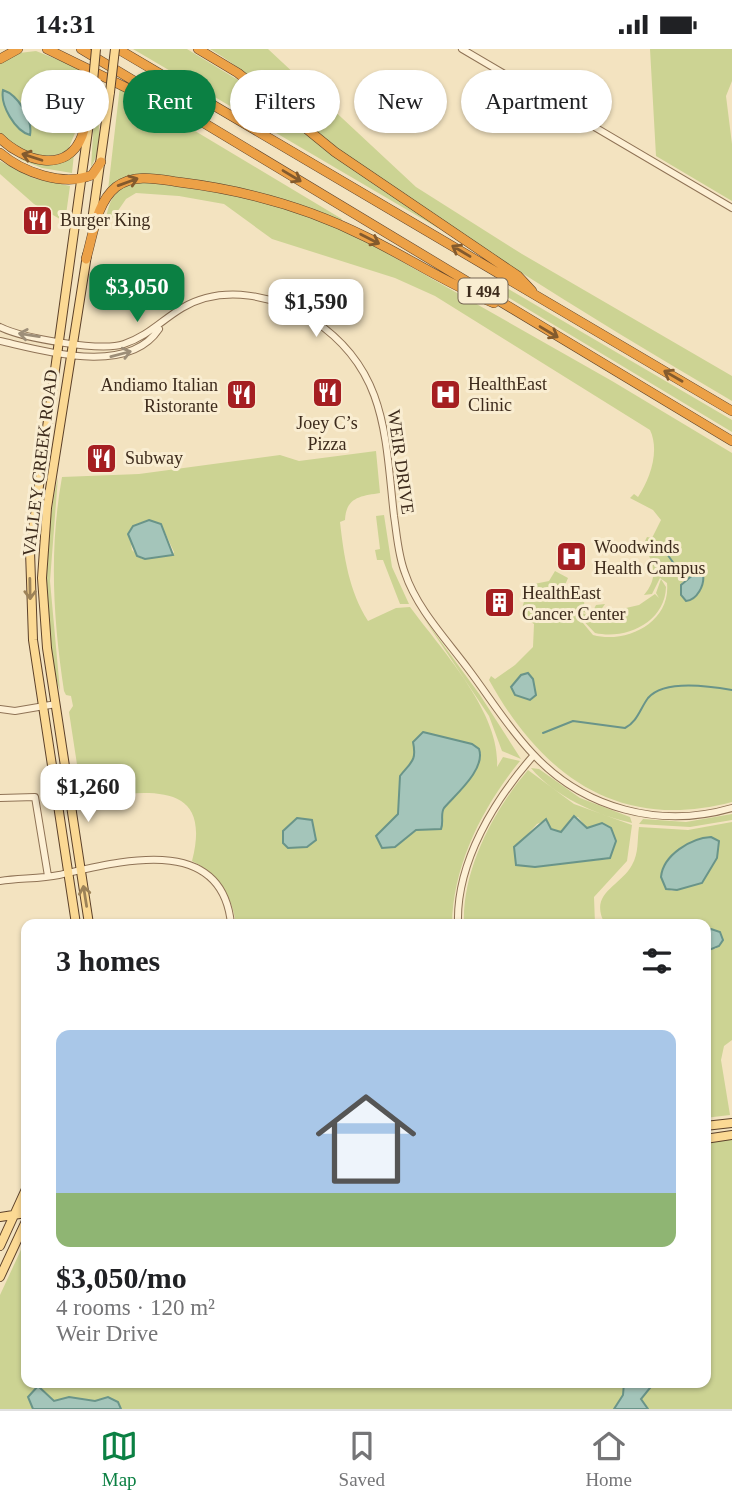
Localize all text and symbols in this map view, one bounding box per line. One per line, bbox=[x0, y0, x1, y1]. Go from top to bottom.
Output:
text: 14:31 bbox=[35, 10, 96, 39]
chip: Buy bbox=[21, 70, 109, 133]
chip: Rent bbox=[123, 70, 216, 133]
chip: Filters bbox=[230, 70, 340, 133]
chip: New bbox=[354, 70, 447, 133]
chip: Apartment bbox=[461, 70, 612, 133]
one-way arrow bbox=[21, 150, 43, 163]
one-way arrow bbox=[282, 169, 302, 183]
one-way arrow bbox=[117, 175, 139, 187]
restaurant icon: Burger King bbox=[20, 203, 54, 237]
place label: Burger King bbox=[60, 210, 150, 230]
one-way arrow bbox=[359, 232, 380, 246]
one-way arrow bbox=[452, 244, 472, 258]
pin: $3,050 bbox=[80, 265, 194, 324]
text: $3,050 bbox=[105, 274, 169, 299]
pin: $1,590 bbox=[259, 279, 373, 339]
road number: I 494 bbox=[458, 279, 508, 303]
text: $1,590 bbox=[284, 289, 348, 314]
one-way arrow bbox=[539, 325, 559, 339]
one-way arrow bbox=[18, 328, 41, 341]
one-way arrow bbox=[110, 346, 132, 359]
street label: VALLEY CREEK ROAD bbox=[19, 368, 61, 558]
one-way arrow bbox=[663, 369, 684, 382]
place label: HealthEast Clinic bbox=[468, 374, 547, 415]
place label: Andiamo Italian Ristorante bbox=[101, 375, 218, 416]
restaurant icon: Joey C’s Pizza bbox=[310, 375, 344, 409]
hospital icon: HealthEast Clinic bbox=[428, 377, 462, 411]
restaurant icon: Andiamo Italian Ristorante bbox=[224, 378, 258, 412]
street label: WEIR DRIVE bbox=[384, 408, 418, 516]
place label: Joey C’s Pizza bbox=[296, 413, 358, 454]
restaurant icon: Subway bbox=[85, 441, 119, 475]
place label: Subway bbox=[125, 448, 183, 468]
place label: Woodwinds Health Campus bbox=[594, 537, 705, 578]
hospital icon: Woodwinds Health Campus bbox=[554, 540, 588, 574]
one-way arrow bbox=[23, 577, 37, 600]
place label: HealthEast Cancer Center bbox=[522, 583, 625, 624]
building icon: HealthEast Cancer Center bbox=[482, 586, 516, 620]
pin: $1,260 bbox=[31, 765, 145, 824]
text: $1,260 bbox=[56, 774, 120, 799]
one-way arrow bbox=[78, 886, 91, 908]
icon: filters bbox=[638, 942, 676, 980]
text: 3 homes bbox=[56, 944, 160, 977]
icon: home bbox=[303, 1076, 429, 1202]
text: $3,050/mo bbox=[56, 1261, 187, 1294]
text: 4 rooms · 120 m² bbox=[56, 1295, 215, 1320]
text: Weir Drive bbox=[56, 1321, 158, 1346]
tab: Map bbox=[100, 1427, 138, 1491]
tab: Saved bbox=[339, 1427, 385, 1491]
tab: Home bbox=[585, 1427, 632, 1491]

